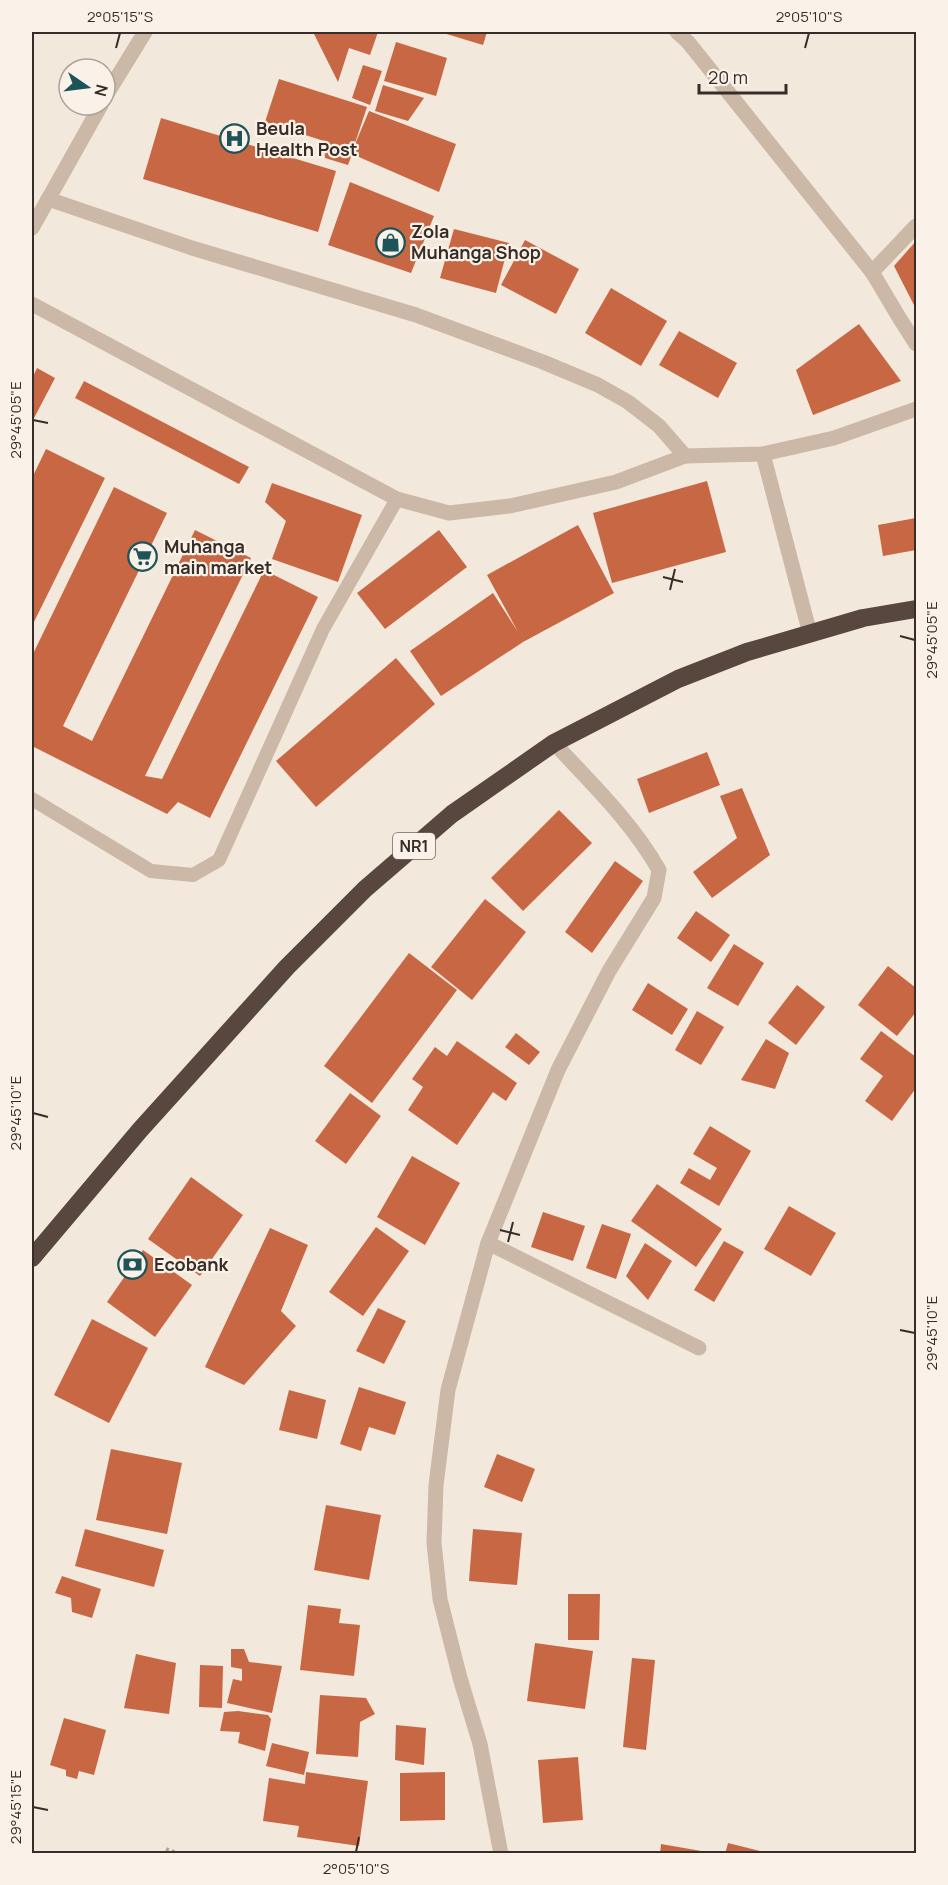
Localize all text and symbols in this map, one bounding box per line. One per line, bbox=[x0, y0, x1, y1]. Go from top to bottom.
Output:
text: 2°05'15"S bbox=[87, 6, 153, 27]
text: 2°05'10"S bbox=[776, 6, 842, 27]
north arrow bbox=[57, 57, 117, 117]
scale bar bbox=[699, 57, 786, 95]
text: 20 m bbox=[708, 65, 748, 89]
text: N bbox=[89, 82, 114, 99]
place label: Beula Health Post bbox=[256, 116, 358, 161]
hospital icon: Beula Health Post bbox=[219, 123, 251, 155]
place label: Zola Muhanga Shop bbox=[411, 219, 541, 264]
shop icon: Zola Muhanga Shop bbox=[374, 226, 406, 258]
text: 29°45'05"E bbox=[5, 381, 26, 459]
place label: Muhanga main market bbox=[164, 534, 272, 579]
supermarket icon: Muhanga main market bbox=[127, 541, 159, 573]
text: 29°45'05"E bbox=[921, 601, 942, 679]
road number: NR1 bbox=[393, 833, 435, 859]
text: 29°45'10"E bbox=[5, 1076, 26, 1150]
bank icon: Ecobank bbox=[117, 1249, 149, 1281]
place label: Ecobank bbox=[154, 1252, 229, 1276]
text: 29°45'10"E bbox=[921, 1296, 942, 1370]
text: 29°45'15"E bbox=[5, 1770, 26, 1844]
text: 2°05'10"S bbox=[323, 1858, 389, 1879]

